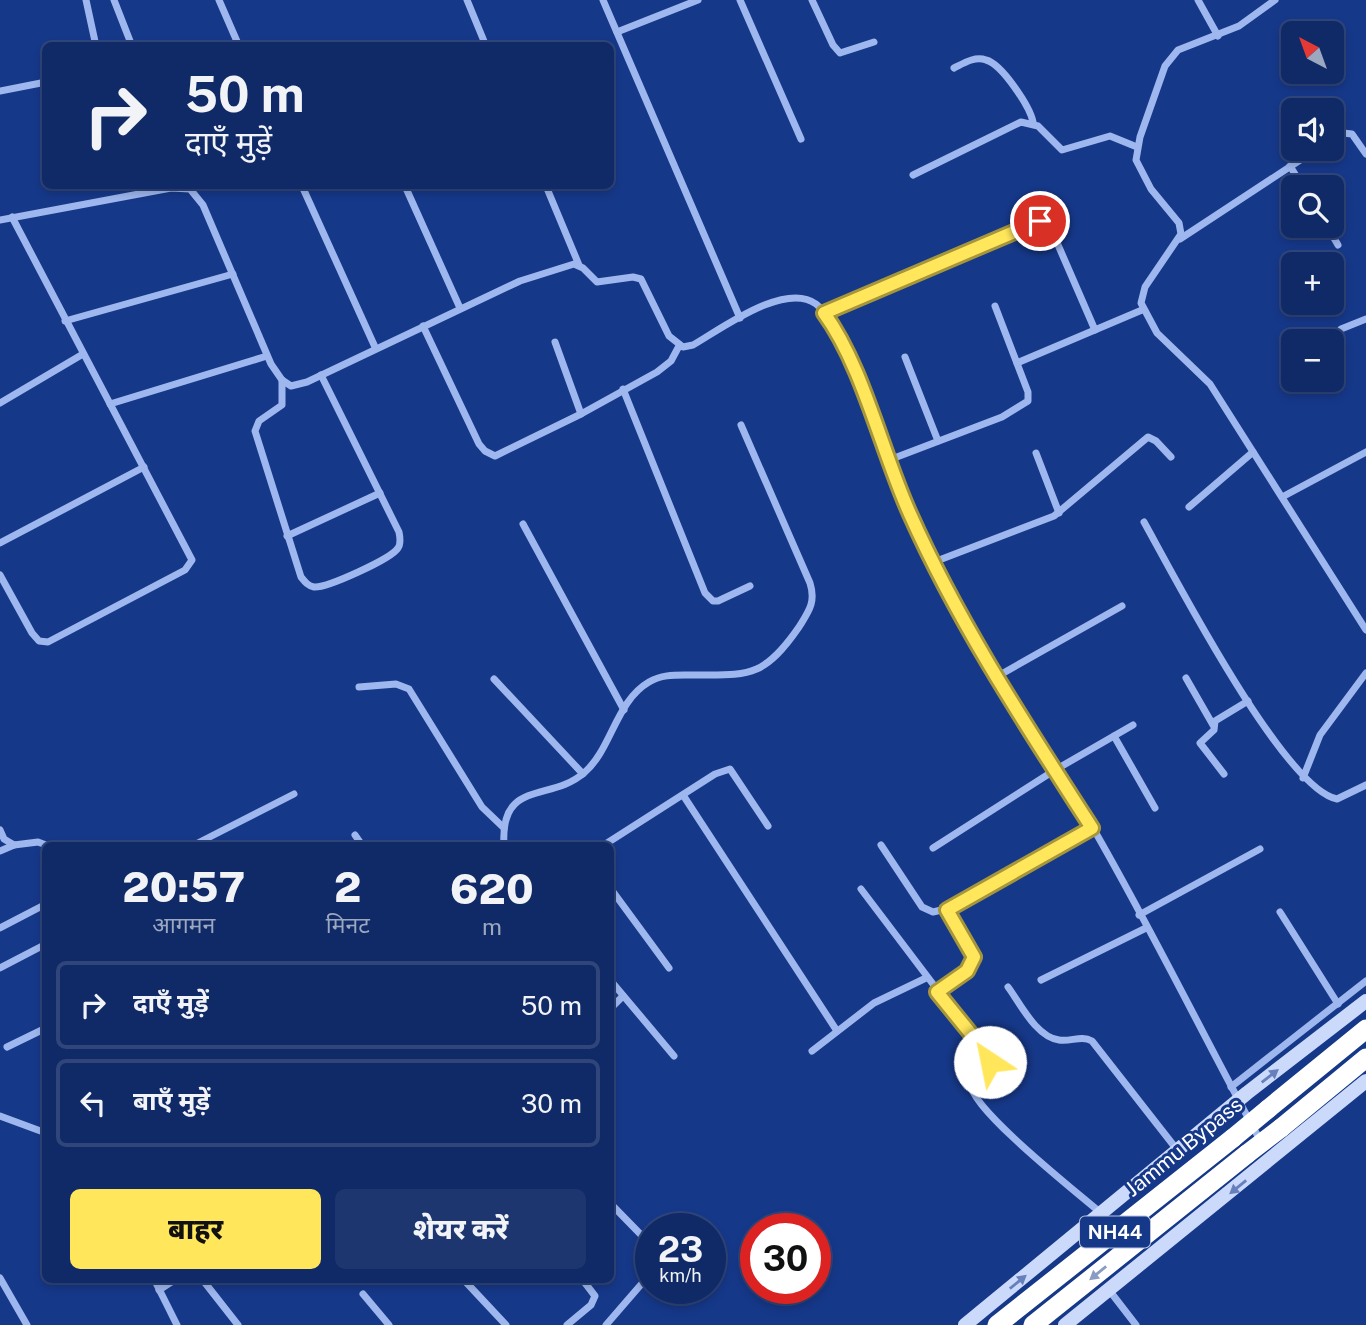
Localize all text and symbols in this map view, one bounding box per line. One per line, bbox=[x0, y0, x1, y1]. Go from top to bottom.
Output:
north arrow bbox=[1281, 21, 1344, 84]
map controls bbox=[1281, 21, 1344, 392]
text: 50 m bbox=[185, 65, 305, 123]
icon: right bbox=[70, 70, 161, 161]
button: sound bbox=[1281, 98, 1344, 161]
text: दाएँ मुड़ें bbox=[185, 124, 272, 161]
button: search bbox=[1281, 175, 1344, 238]
pin bbox=[1010, 191, 1070, 251]
icon: arrive bbox=[1021, 202, 1059, 240]
button: + bbox=[1281, 252, 1344, 315]
button: − bbox=[1281, 329, 1344, 392]
text: 20:57 bbox=[122, 862, 245, 911]
text: 2 bbox=[334, 862, 361, 911]
text: 620 bbox=[450, 864, 534, 913]
text: आगमन bbox=[152, 911, 215, 938]
text: मिनट bbox=[326, 911, 370, 938]
text: m bbox=[482, 913, 502, 940]
icon: right bbox=[74, 986, 112, 1024]
text: दाएँ मुड़ें bbox=[133, 987, 209, 1018]
text: 50 m bbox=[521, 990, 582, 1021]
position arrow bbox=[953, 1025, 1027, 1099]
one-way arrow bbox=[1261, 1069, 1279, 1083]
icon: left bbox=[74, 1084, 112, 1122]
text: बाएँ मुड़ें bbox=[133, 1085, 210, 1116]
text: 30 m bbox=[521, 1088, 582, 1119]
street label: Jammu Bypass bbox=[1120, 1092, 1247, 1202]
one-way arrow bbox=[1229, 1179, 1247, 1194]
button: बाहर bbox=[70, 1189, 321, 1269]
button: शेयर करें bbox=[335, 1189, 586, 1269]
speed limit sign: 30 bbox=[740, 1213, 831, 1304]
road number: NH44 bbox=[1080, 1216, 1150, 1248]
text: 23 bbox=[658, 1229, 703, 1270]
text: km/h bbox=[659, 1265, 702, 1286]
one-way arrow bbox=[1089, 1265, 1106, 1280]
one-way arrow bbox=[1009, 1275, 1027, 1290]

